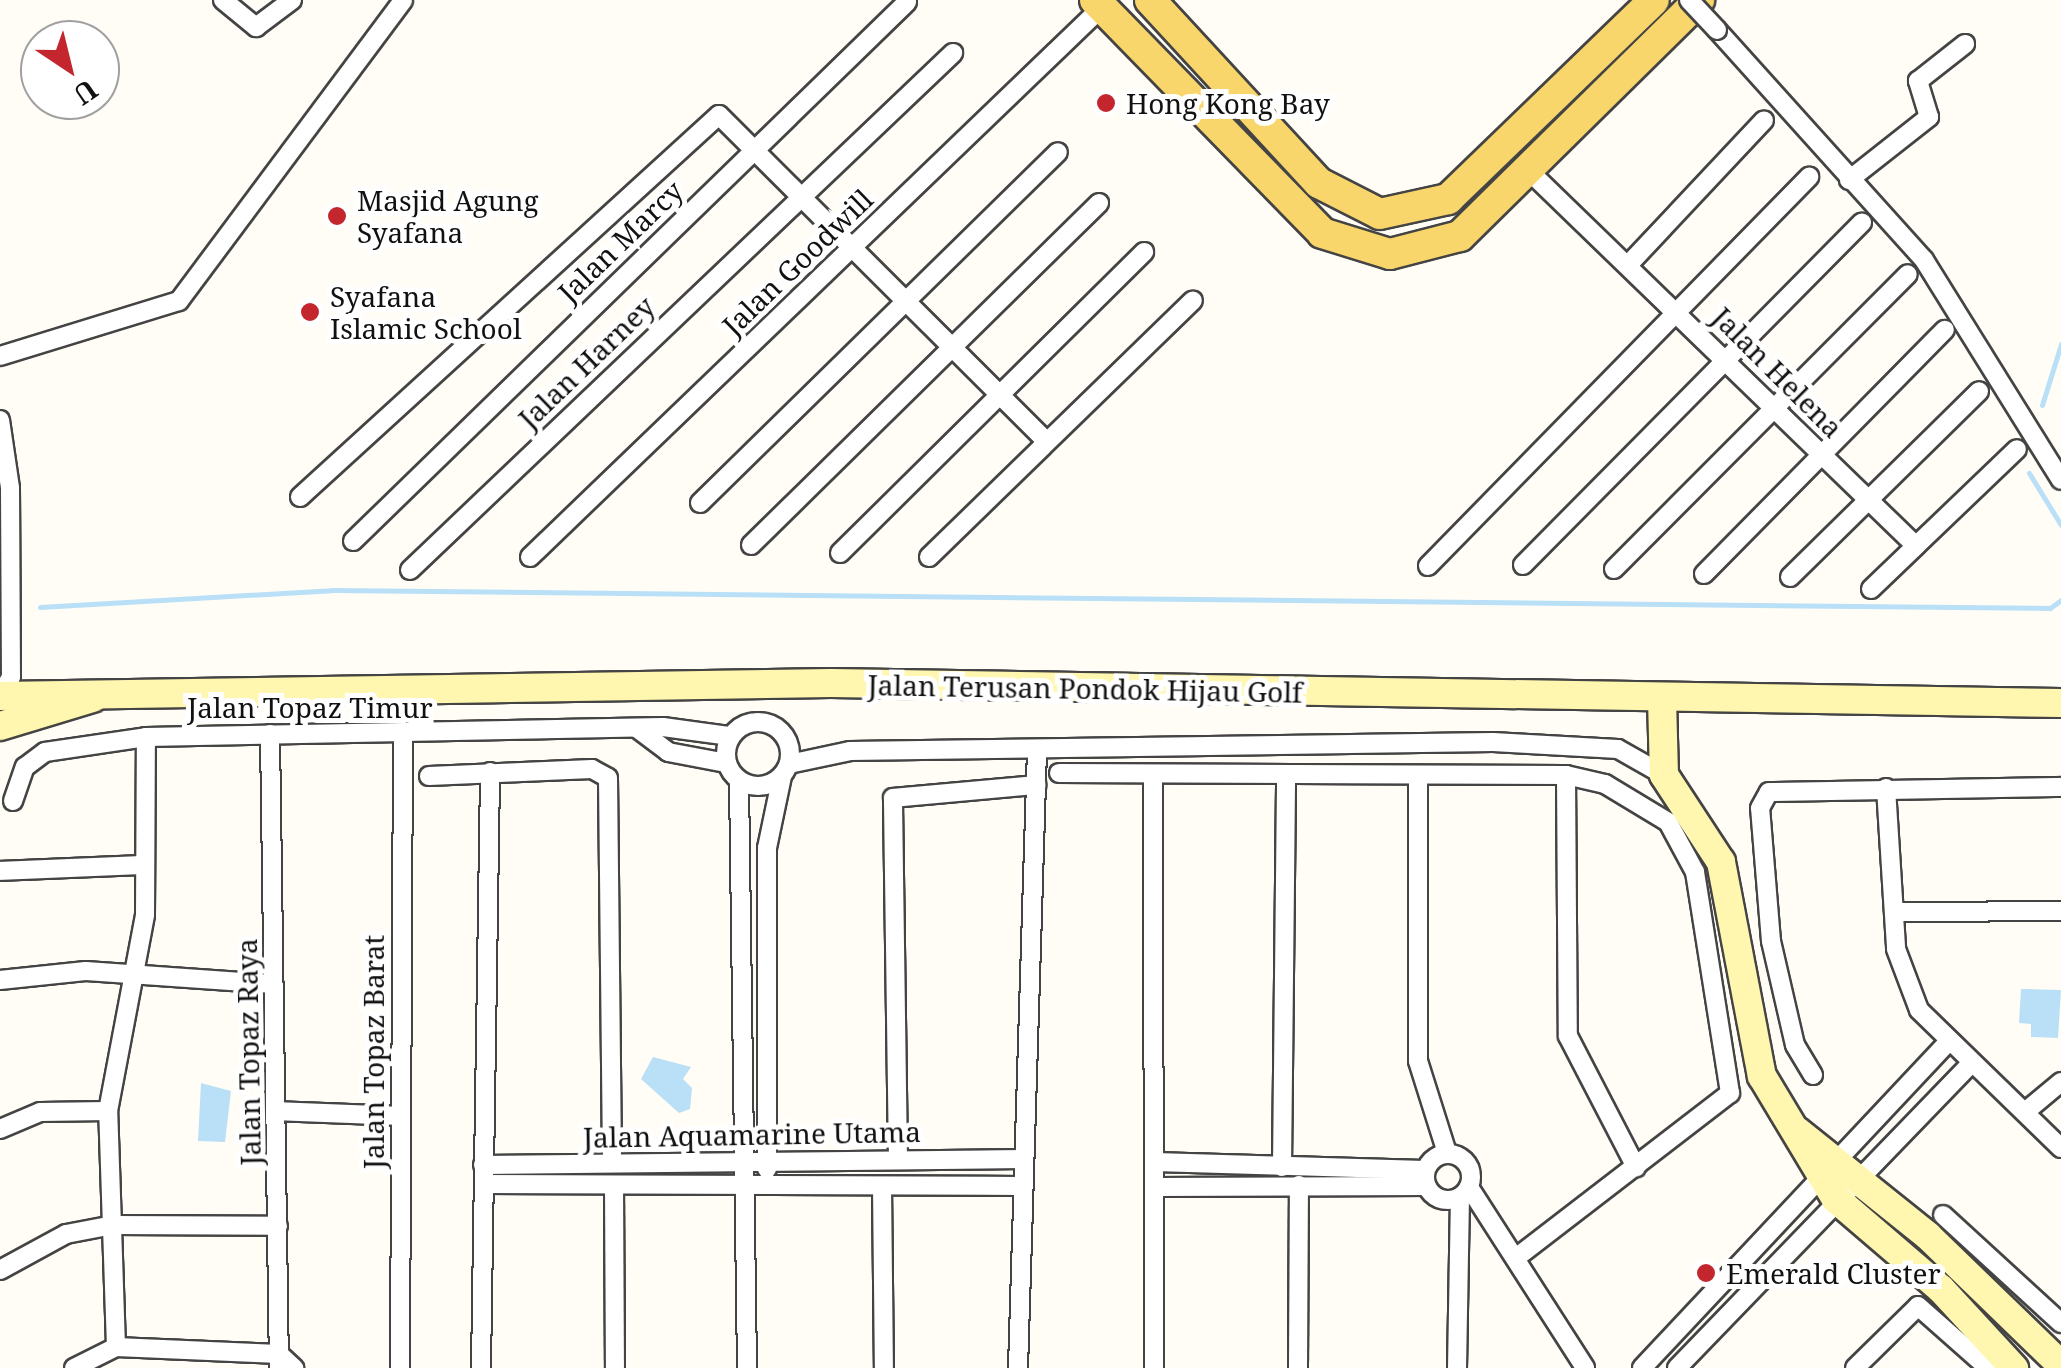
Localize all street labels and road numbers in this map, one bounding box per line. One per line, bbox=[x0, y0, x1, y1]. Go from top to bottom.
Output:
street label: Jalan Marcy bbox=[551, 173, 689, 309]
street label: Jalan Goodwill bbox=[715, 182, 879, 342]
street label: Jalan Harney bbox=[511, 289, 661, 435]
street label: Jalan Helena bbox=[1706, 300, 1850, 444]
street label: Jalan Terusan Pondok Hijau Golf bbox=[867, 667, 1303, 709]
street label: Jalan Topaz Timur bbox=[187, 690, 433, 724]
street label: Jalan Topaz Barat bbox=[356, 935, 390, 1169]
street label: Jalan Topaz Raya bbox=[229, 938, 267, 1166]
street label: Jalan Aquamarine Utama bbox=[583, 1114, 921, 1154]

